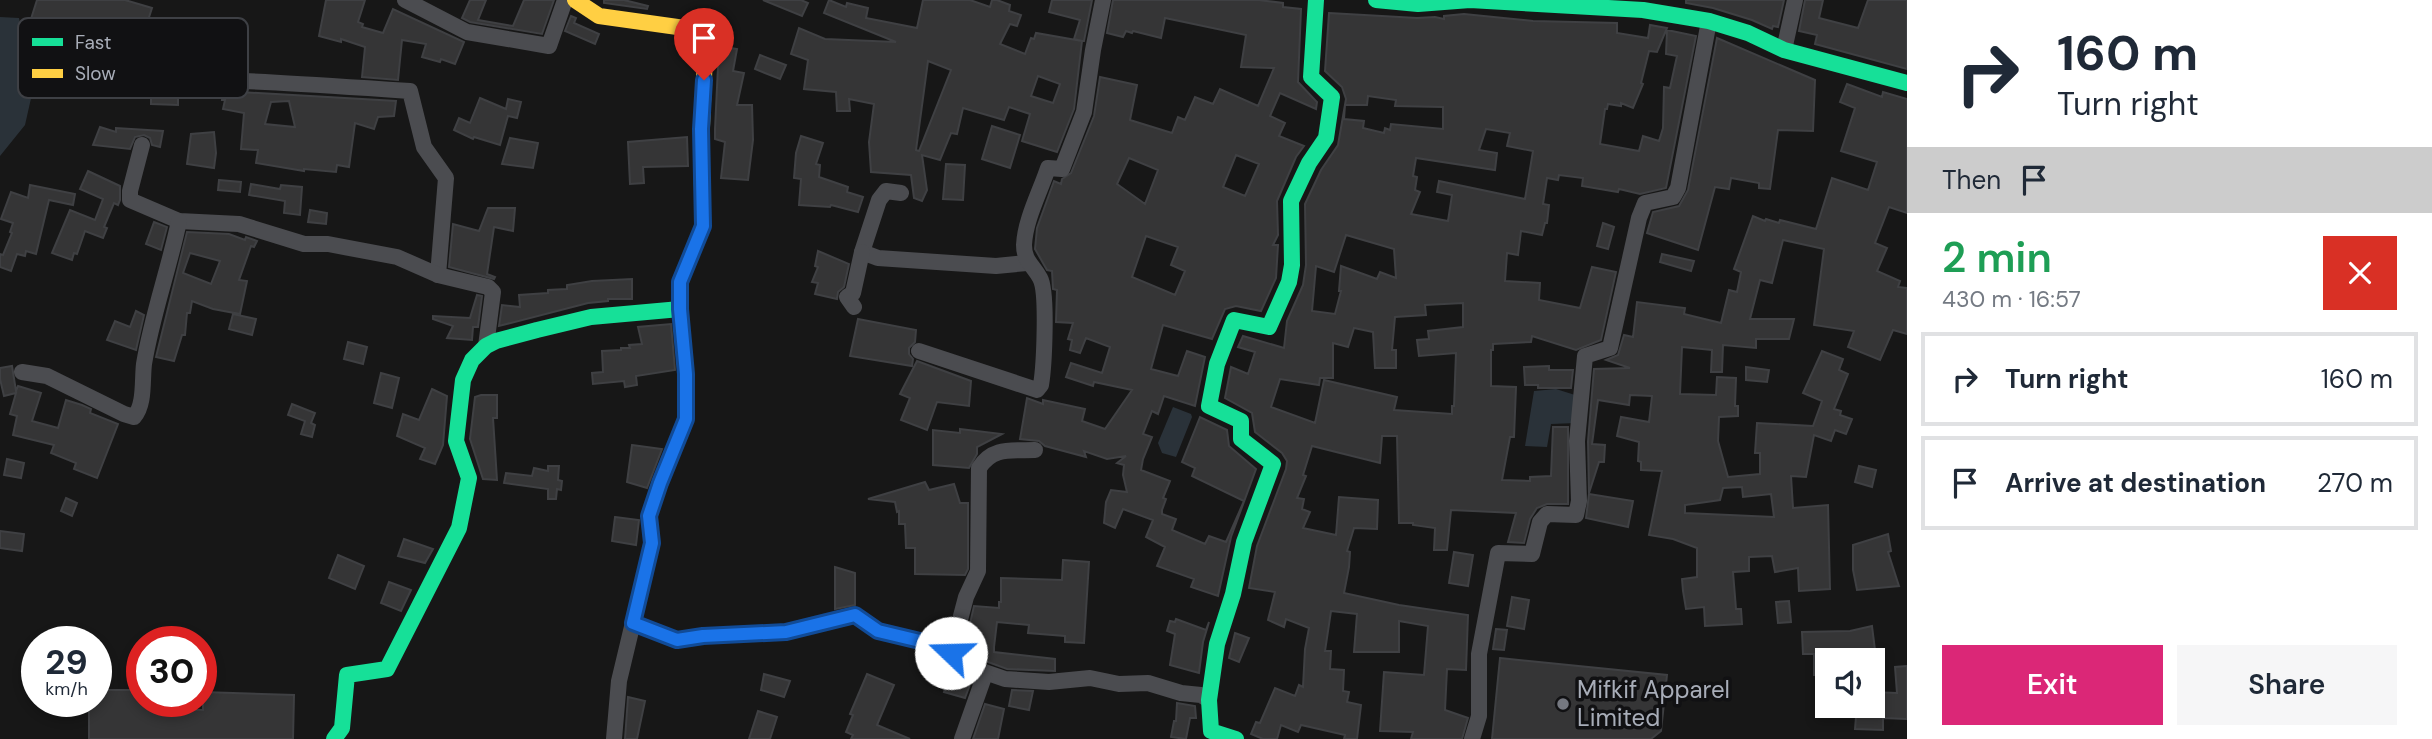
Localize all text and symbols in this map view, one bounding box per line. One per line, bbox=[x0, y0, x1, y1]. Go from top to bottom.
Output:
pin bbox=[674, 8, 734, 80]
legend bbox=[18, 18, 248, 98]
icon: arrive bbox=[685, 19, 723, 57]
text: 160 m bbox=[2057, 21, 2198, 85]
icon: right bbox=[1942, 28, 2033, 119]
text: Fast bbox=[75, 30, 111, 55]
text: Slow bbox=[75, 61, 116, 86]
text: Turn right bbox=[2057, 83, 2199, 125]
icon: arrive bbox=[2015, 161, 2053, 199]
text: Then bbox=[1942, 163, 2001, 197]
text: 2 min bbox=[1942, 230, 2052, 285]
button: close bbox=[2323, 236, 2397, 310]
text: 430 m · 16:57 bbox=[1942, 284, 2081, 314]
icon: right bbox=[1946, 360, 1984, 398]
text: Turn right bbox=[2005, 362, 2129, 396]
text: 160 m bbox=[2321, 362, 2393, 396]
icon: arrive bbox=[1946, 464, 1984, 502]
text: Arrive at destination bbox=[2005, 466, 2266, 500]
text: 270 m bbox=[2317, 466, 2393, 500]
position arrow bbox=[914, 616, 988, 690]
speed limit sign: 30 bbox=[126, 626, 217, 717]
text: 29 bbox=[45, 639, 88, 685]
button: Exit bbox=[1942, 645, 2163, 725]
button: Share bbox=[2177, 645, 2397, 725]
map controls bbox=[1815, 648, 1885, 718]
button: sound bbox=[1815, 648, 1885, 718]
place label: Mifkif Apparel Limited bbox=[1577, 674, 1730, 733]
text: km/h bbox=[45, 677, 88, 701]
marker: Mifkif Apparel Limited bbox=[1555, 696, 1571, 712]

